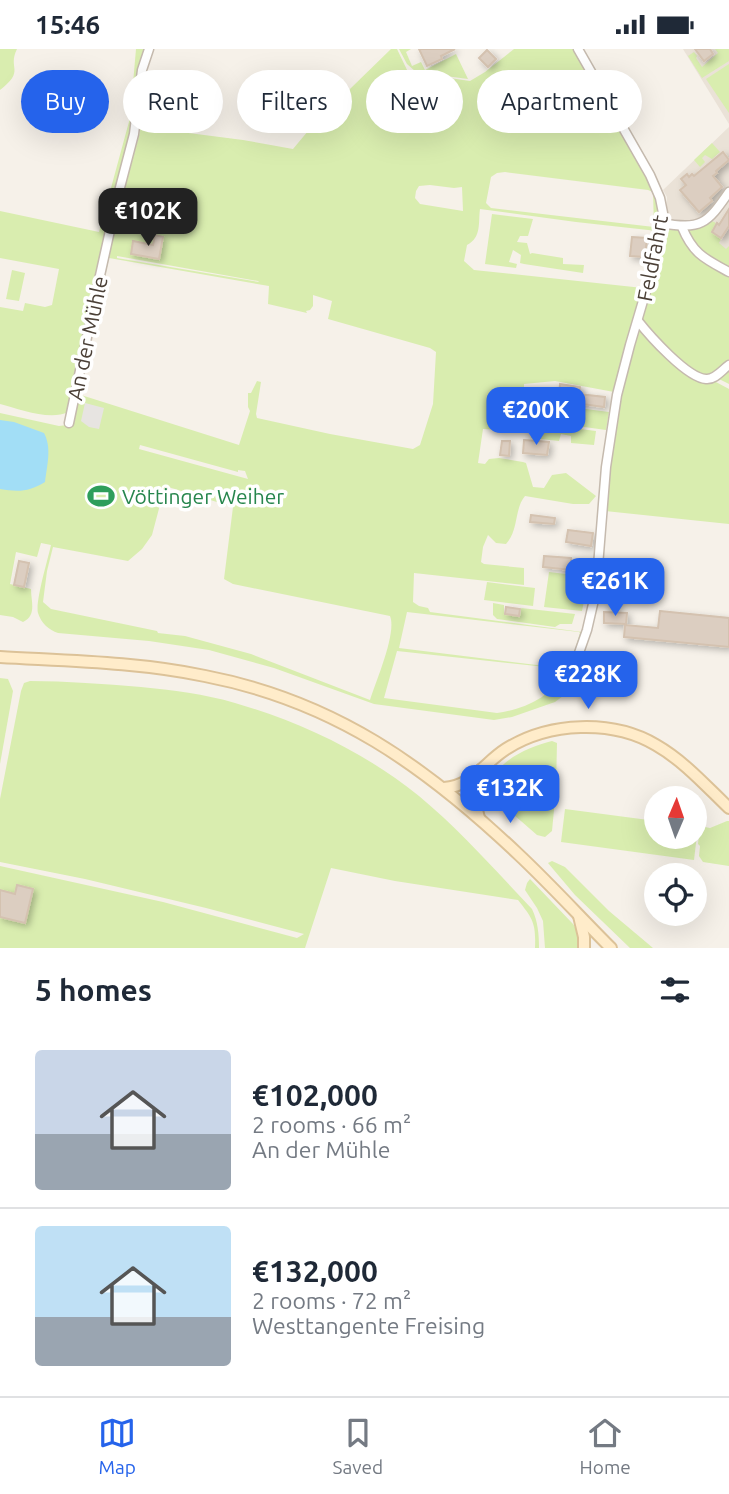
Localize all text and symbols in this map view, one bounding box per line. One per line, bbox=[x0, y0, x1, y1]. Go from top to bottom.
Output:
text: 15:46 bbox=[35, 10, 100, 39]
chip: Buy bbox=[21, 70, 109, 133]
chip: Rent bbox=[123, 70, 223, 133]
chip: Filters bbox=[237, 70, 352, 133]
chip: New bbox=[366, 70, 463, 133]
chip: Apartment bbox=[477, 70, 642, 133]
pin: €102K bbox=[99, 189, 197, 248]
text: €102K bbox=[114, 198, 182, 223]
street label: Feldfahrt bbox=[632, 213, 672, 303]
street label: An der Mühle bbox=[62, 274, 112, 402]
pin: €200K bbox=[487, 387, 585, 447]
text: €200K bbox=[502, 397, 570, 422]
sports icon: Vöttinger Weiher bbox=[86, 481, 116, 511]
place label: Vöttinger Weiher bbox=[122, 484, 284, 508]
pin: €261K bbox=[566, 559, 664, 618]
text: €261K bbox=[581, 568, 649, 593]
pin: €228K bbox=[539, 651, 637, 711]
text: €228K bbox=[554, 661, 622, 686]
pin: €132K bbox=[461, 765, 559, 825]
text: €132K bbox=[476, 775, 544, 800]
north arrow bbox=[644, 786, 707, 849]
map controls bbox=[644, 786, 707, 926]
button: locate bbox=[644, 863, 707, 926]
icon: filters bbox=[656, 971, 694, 1009]
text: 5 homes bbox=[35, 973, 152, 1007]
icon: home bbox=[91, 1078, 175, 1162]
text: €102,000 bbox=[252, 1078, 378, 1112]
text: 2 rooms · 66 m² bbox=[252, 1112, 411, 1137]
text: An der Mühle bbox=[252, 1137, 390, 1162]
icon: home bbox=[91, 1254, 175, 1338]
text: €132,000 bbox=[252, 1254, 378, 1288]
text: 2 rooms · 72 m² bbox=[252, 1288, 411, 1313]
text: Westtangente Freising bbox=[252, 1313, 485, 1338]
tab: Map bbox=[98, 1414, 136, 1478]
tab: Saved bbox=[333, 1414, 383, 1478]
tab: Home bbox=[580, 1414, 631, 1478]

